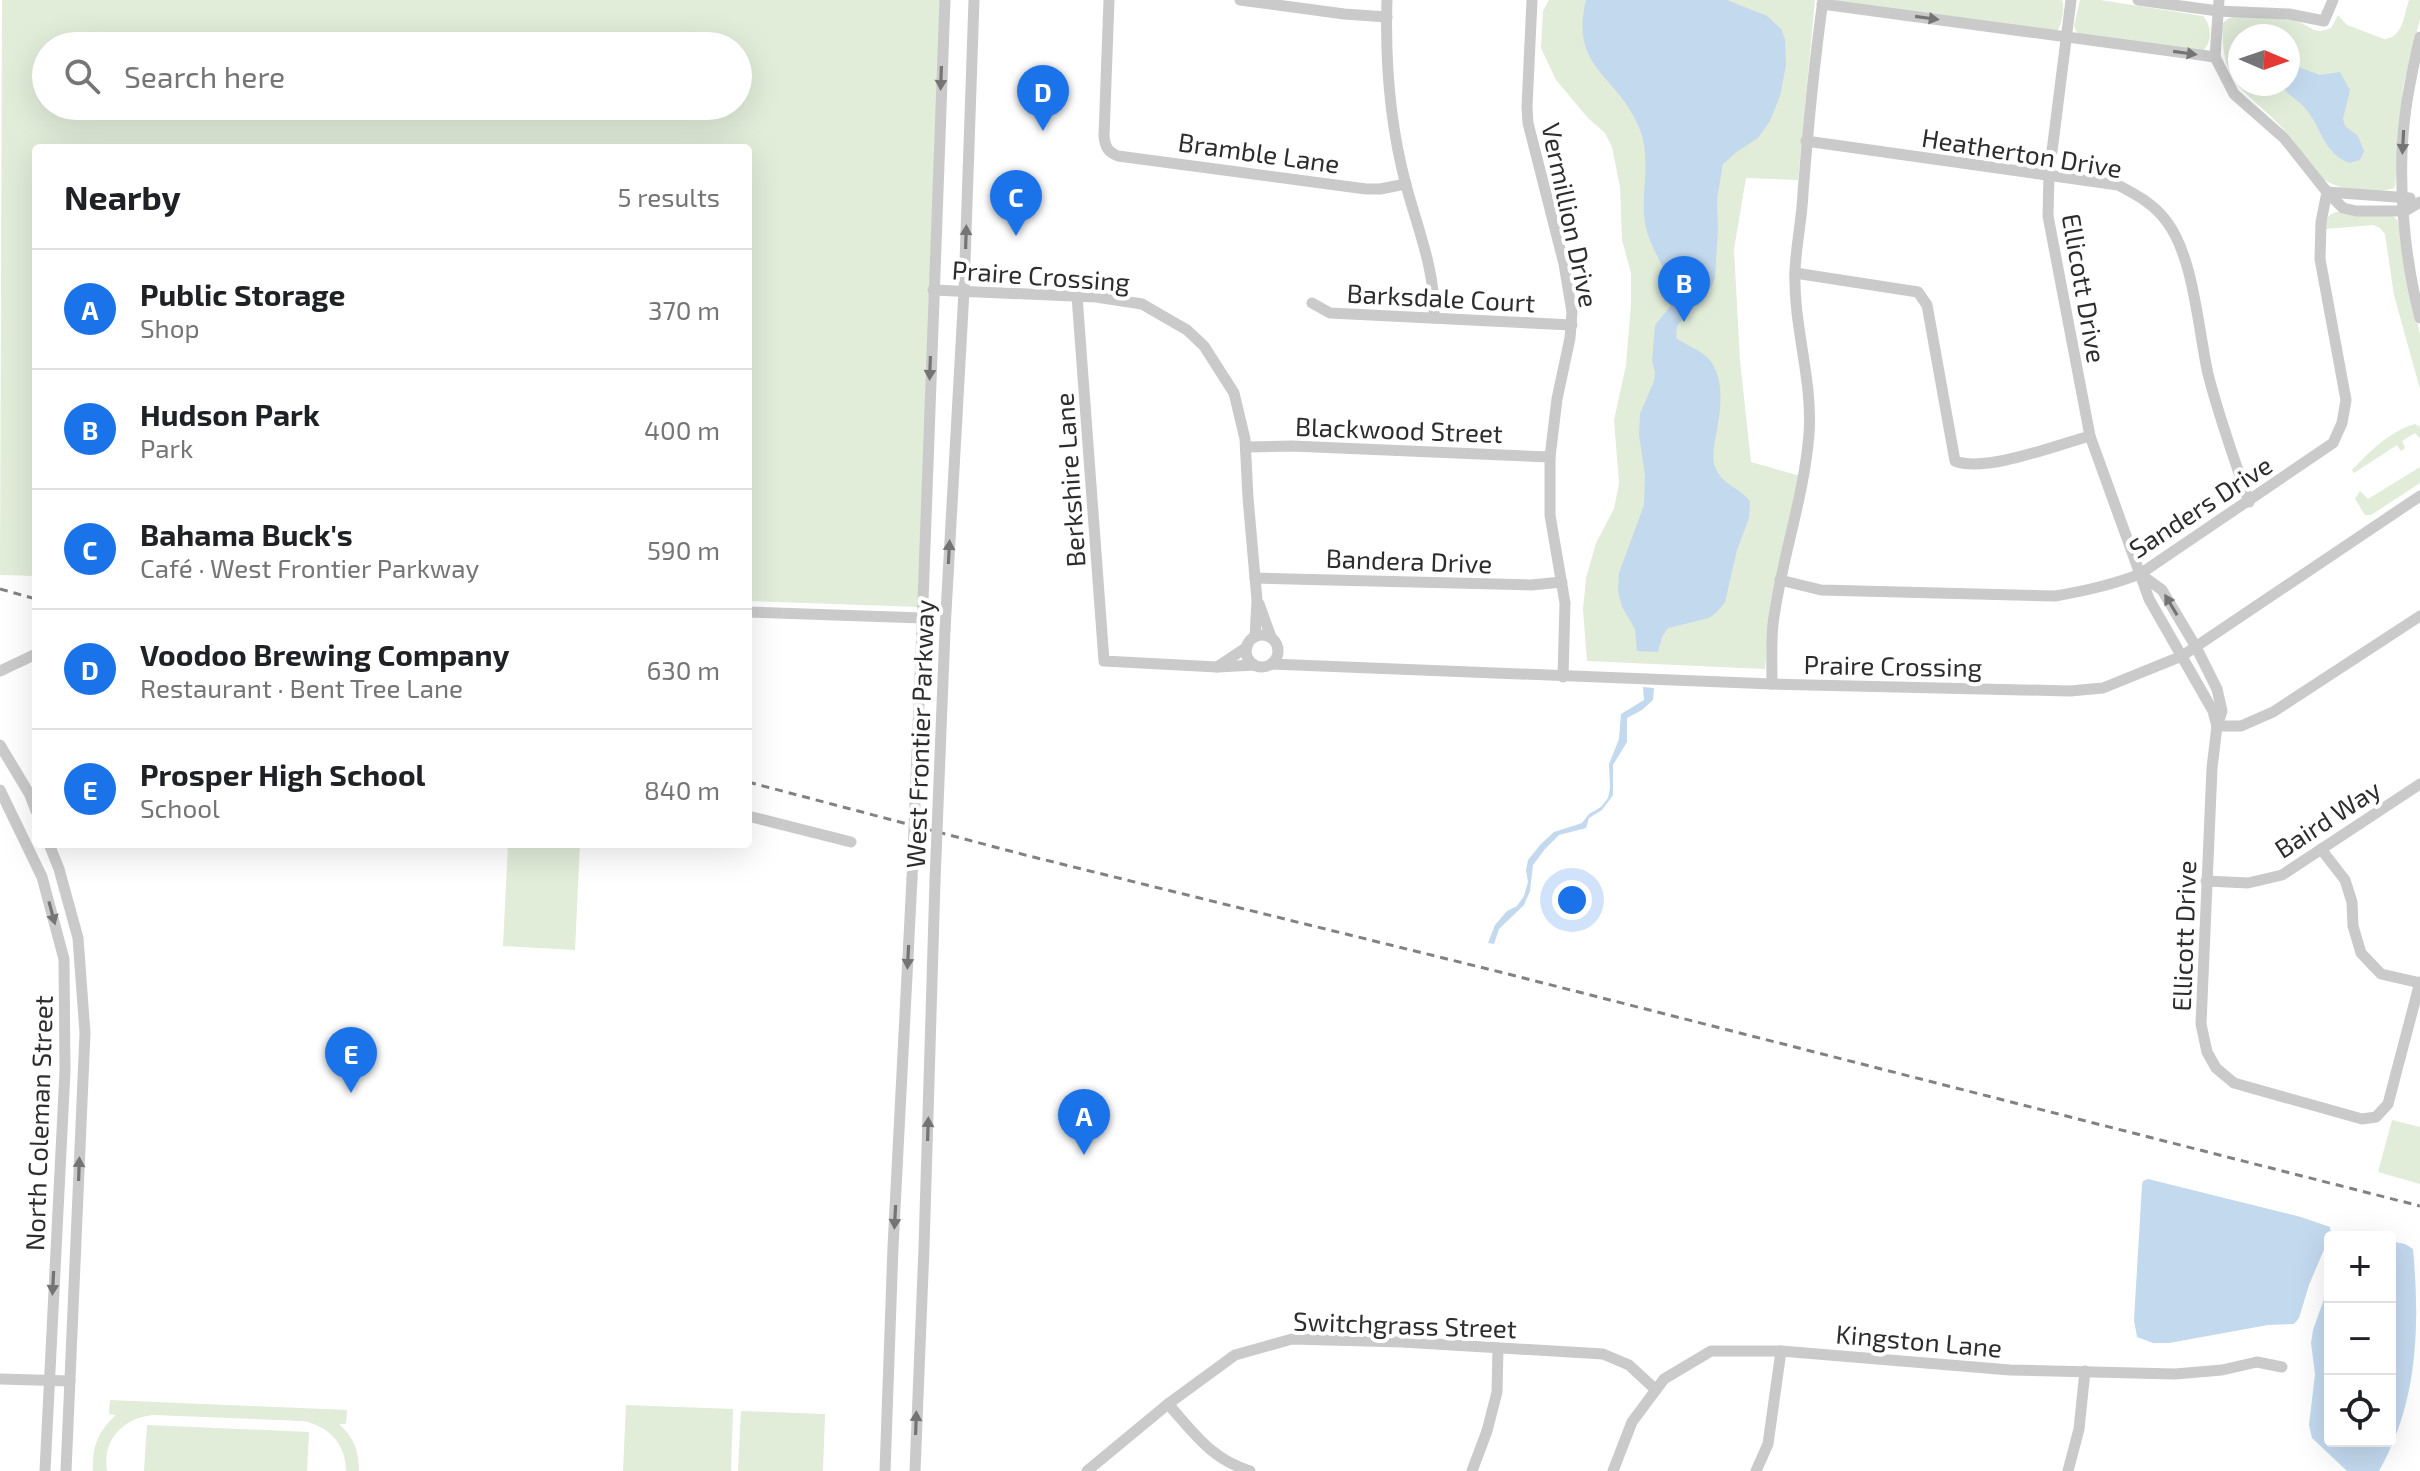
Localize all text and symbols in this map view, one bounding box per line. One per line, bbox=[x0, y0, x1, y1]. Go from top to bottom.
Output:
one-way arrow bbox=[1915, 12, 1940, 25]
north arrow bbox=[2228, 24, 2300, 96]
search box bbox=[32, 32, 752, 120]
one-way arrow bbox=[2173, 47, 2198, 60]
icon: search bbox=[60, 54, 104, 98]
text: Search here bbox=[124, 58, 285, 94]
pin: D bbox=[1017, 65, 1069, 131]
one-way arrow bbox=[935, 66, 948, 91]
street label: Vermillion Drive bbox=[1536, 120, 1606, 310]
street label: Heatherton Drive bbox=[1920, 121, 2124, 183]
street label: Bramble Lane bbox=[1176, 125, 1342, 179]
one-way arrow bbox=[2397, 130, 2410, 155]
pin: C bbox=[990, 170, 1042, 236]
text: Nearby bbox=[64, 176, 181, 217]
text: 5 results bbox=[618, 181, 720, 212]
street label: Ellicott Drive bbox=[2057, 211, 2113, 365]
one-way arrow bbox=[960, 224, 973, 249]
street label: Praire Crossing bbox=[951, 253, 1131, 297]
pin: B bbox=[1658, 256, 1710, 322]
text: Public Storage bbox=[140, 276, 346, 312]
street label: Barksdale Court bbox=[1346, 277, 1536, 317]
text: A bbox=[82, 294, 98, 325]
text: 370 m bbox=[648, 294, 720, 325]
text: Shop bbox=[140, 312, 200, 343]
one-way arrow bbox=[924, 356, 937, 381]
street label: Berkshire Lane bbox=[1047, 392, 1091, 568]
text: Hudson Park bbox=[140, 396, 320, 432]
street label: Blackwood Street bbox=[1295, 410, 1504, 448]
text: B bbox=[82, 414, 98, 445]
text: 400 m bbox=[644, 414, 720, 445]
text: Park bbox=[140, 432, 193, 463]
street label: Sanders Drive bbox=[2123, 448, 2277, 564]
text: Bahama Buck's bbox=[140, 516, 353, 552]
text: C bbox=[82, 534, 98, 565]
text: 590 m bbox=[647, 534, 720, 565]
one-way arrow bbox=[943, 539, 956, 564]
street label: Bandera Drive bbox=[1325, 542, 1493, 578]
text: Café · West Frontier Parkway bbox=[140, 552, 479, 583]
one-way arrow bbox=[2164, 594, 2178, 616]
street label: West Frontier Parkway bbox=[899, 599, 939, 869]
text: Voodoo Brewing Company bbox=[140, 636, 509, 672]
street label: Praire Crossing bbox=[1803, 648, 1983, 682]
text: D bbox=[81, 654, 99, 685]
text: 630 m bbox=[646, 654, 720, 685]
text: Restaurant · Bent Tree Lane bbox=[140, 672, 463, 703]
text: Prosper High School bbox=[140, 756, 425, 792]
street label: Baird Way bbox=[2268, 772, 2386, 864]
text: E bbox=[82, 774, 98, 805]
text: 840 m bbox=[644, 774, 720, 805]
text: School bbox=[140, 792, 220, 823]
street label: Ellicott Drive bbox=[2165, 860, 2201, 1012]
your location bbox=[1552, 880, 1592, 920]
one-way arrow bbox=[47, 900, 59, 925]
one-way arrow bbox=[902, 945, 915, 970]
street label: North Coleman Street bbox=[18, 995, 58, 1251]
pin: E bbox=[325, 1027, 377, 1093]
pin: A bbox=[1058, 1089, 1110, 1155]
one-way arrow bbox=[921, 1116, 934, 1141]
one-way arrow bbox=[73, 1156, 86, 1181]
one-way arrow bbox=[888, 1205, 901, 1230]
map controls bbox=[2324, 1231, 2396, 1447]
button: + bbox=[2324, 1231, 2396, 1303]
one-way arrow bbox=[47, 1271, 60, 1296]
button: − bbox=[2324, 1303, 2396, 1375]
street label: Switchgrass Street bbox=[1293, 1305, 1517, 1343]
street label: Kingston Lane bbox=[1835, 1317, 2003, 1363]
button: locate bbox=[2324, 1375, 2396, 1447]
one-way arrow bbox=[910, 1410, 923, 1435]

